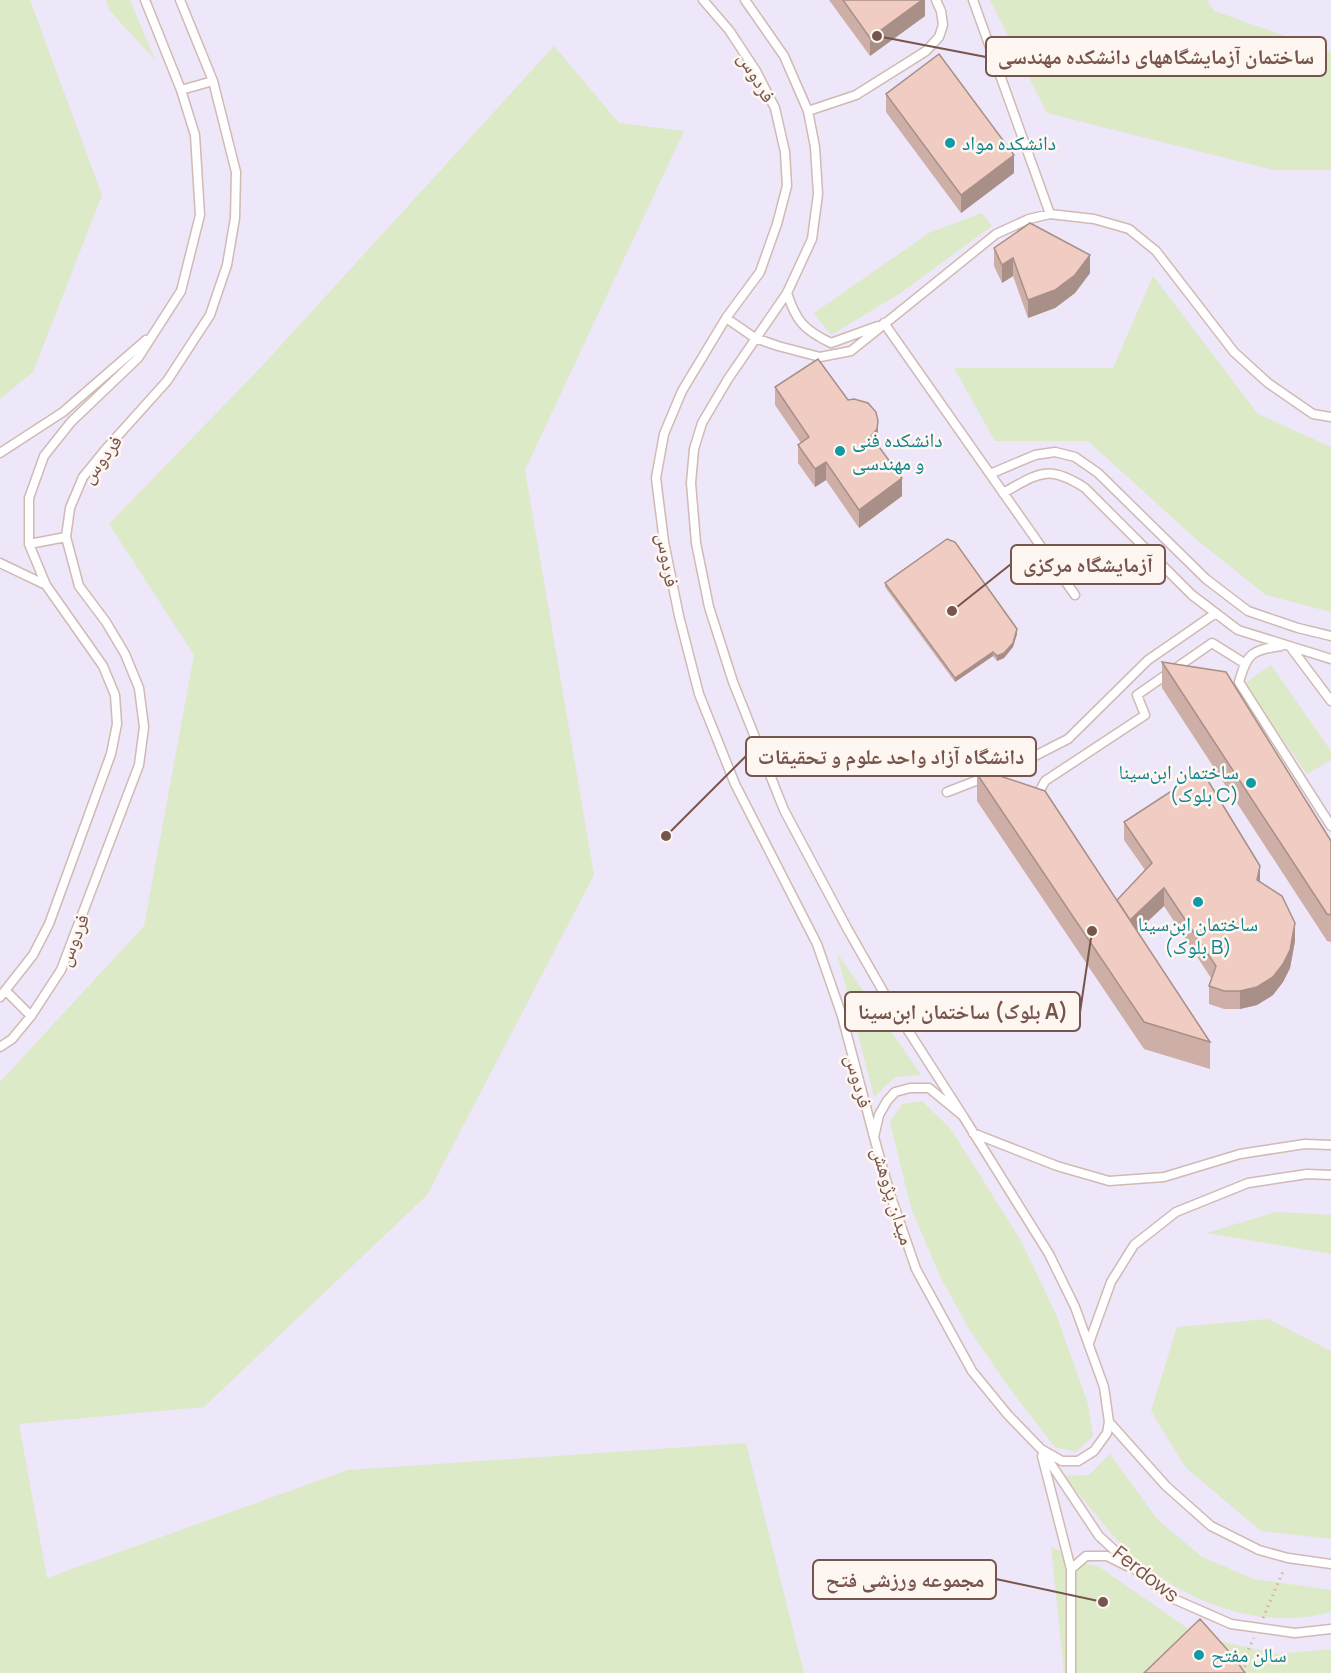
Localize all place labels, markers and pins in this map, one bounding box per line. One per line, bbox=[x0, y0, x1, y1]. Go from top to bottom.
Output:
callout: ساختمان آزمایشگاههای دانشکده مهندسی bbox=[986, 37, 1326, 76]
place label: دانشکده مواد bbox=[962, 129, 1056, 156]
marker: دانشکده مواد bbox=[943, 136, 957, 150]
place label: دانشکده فنی و مهندسی bbox=[852, 426, 943, 476]
marker: دانشکده فنی و مهندسی bbox=[833, 444, 847, 458]
callout: آزمایشگاه مرکزی bbox=[1011, 545, 1165, 584]
callout: دانشگاه آزاد واحد علوم و تحقیقات bbox=[746, 737, 1036, 776]
place label: ساختمان ابن‌سینا (بلوک C) bbox=[1119, 758, 1239, 808]
marker: ساختمان ابن‌سینا (بلوک C) bbox=[1244, 776, 1258, 790]
marker: ساختمان ابن‌سینا (بلوک B) bbox=[1191, 895, 1205, 909]
place label: ساختمان ابن‌سینا (بلوک B) bbox=[1138, 910, 1258, 960]
callout: ساختمان ابن‌سینا (بلوک A) bbox=[845, 992, 1080, 1031]
callout: مجموعه ورزشی فتح bbox=[813, 1560, 996, 1599]
place label: سالن مفتح bbox=[1211, 1641, 1287, 1668]
marker: سالن مفتح bbox=[1192, 1648, 1206, 1662]

